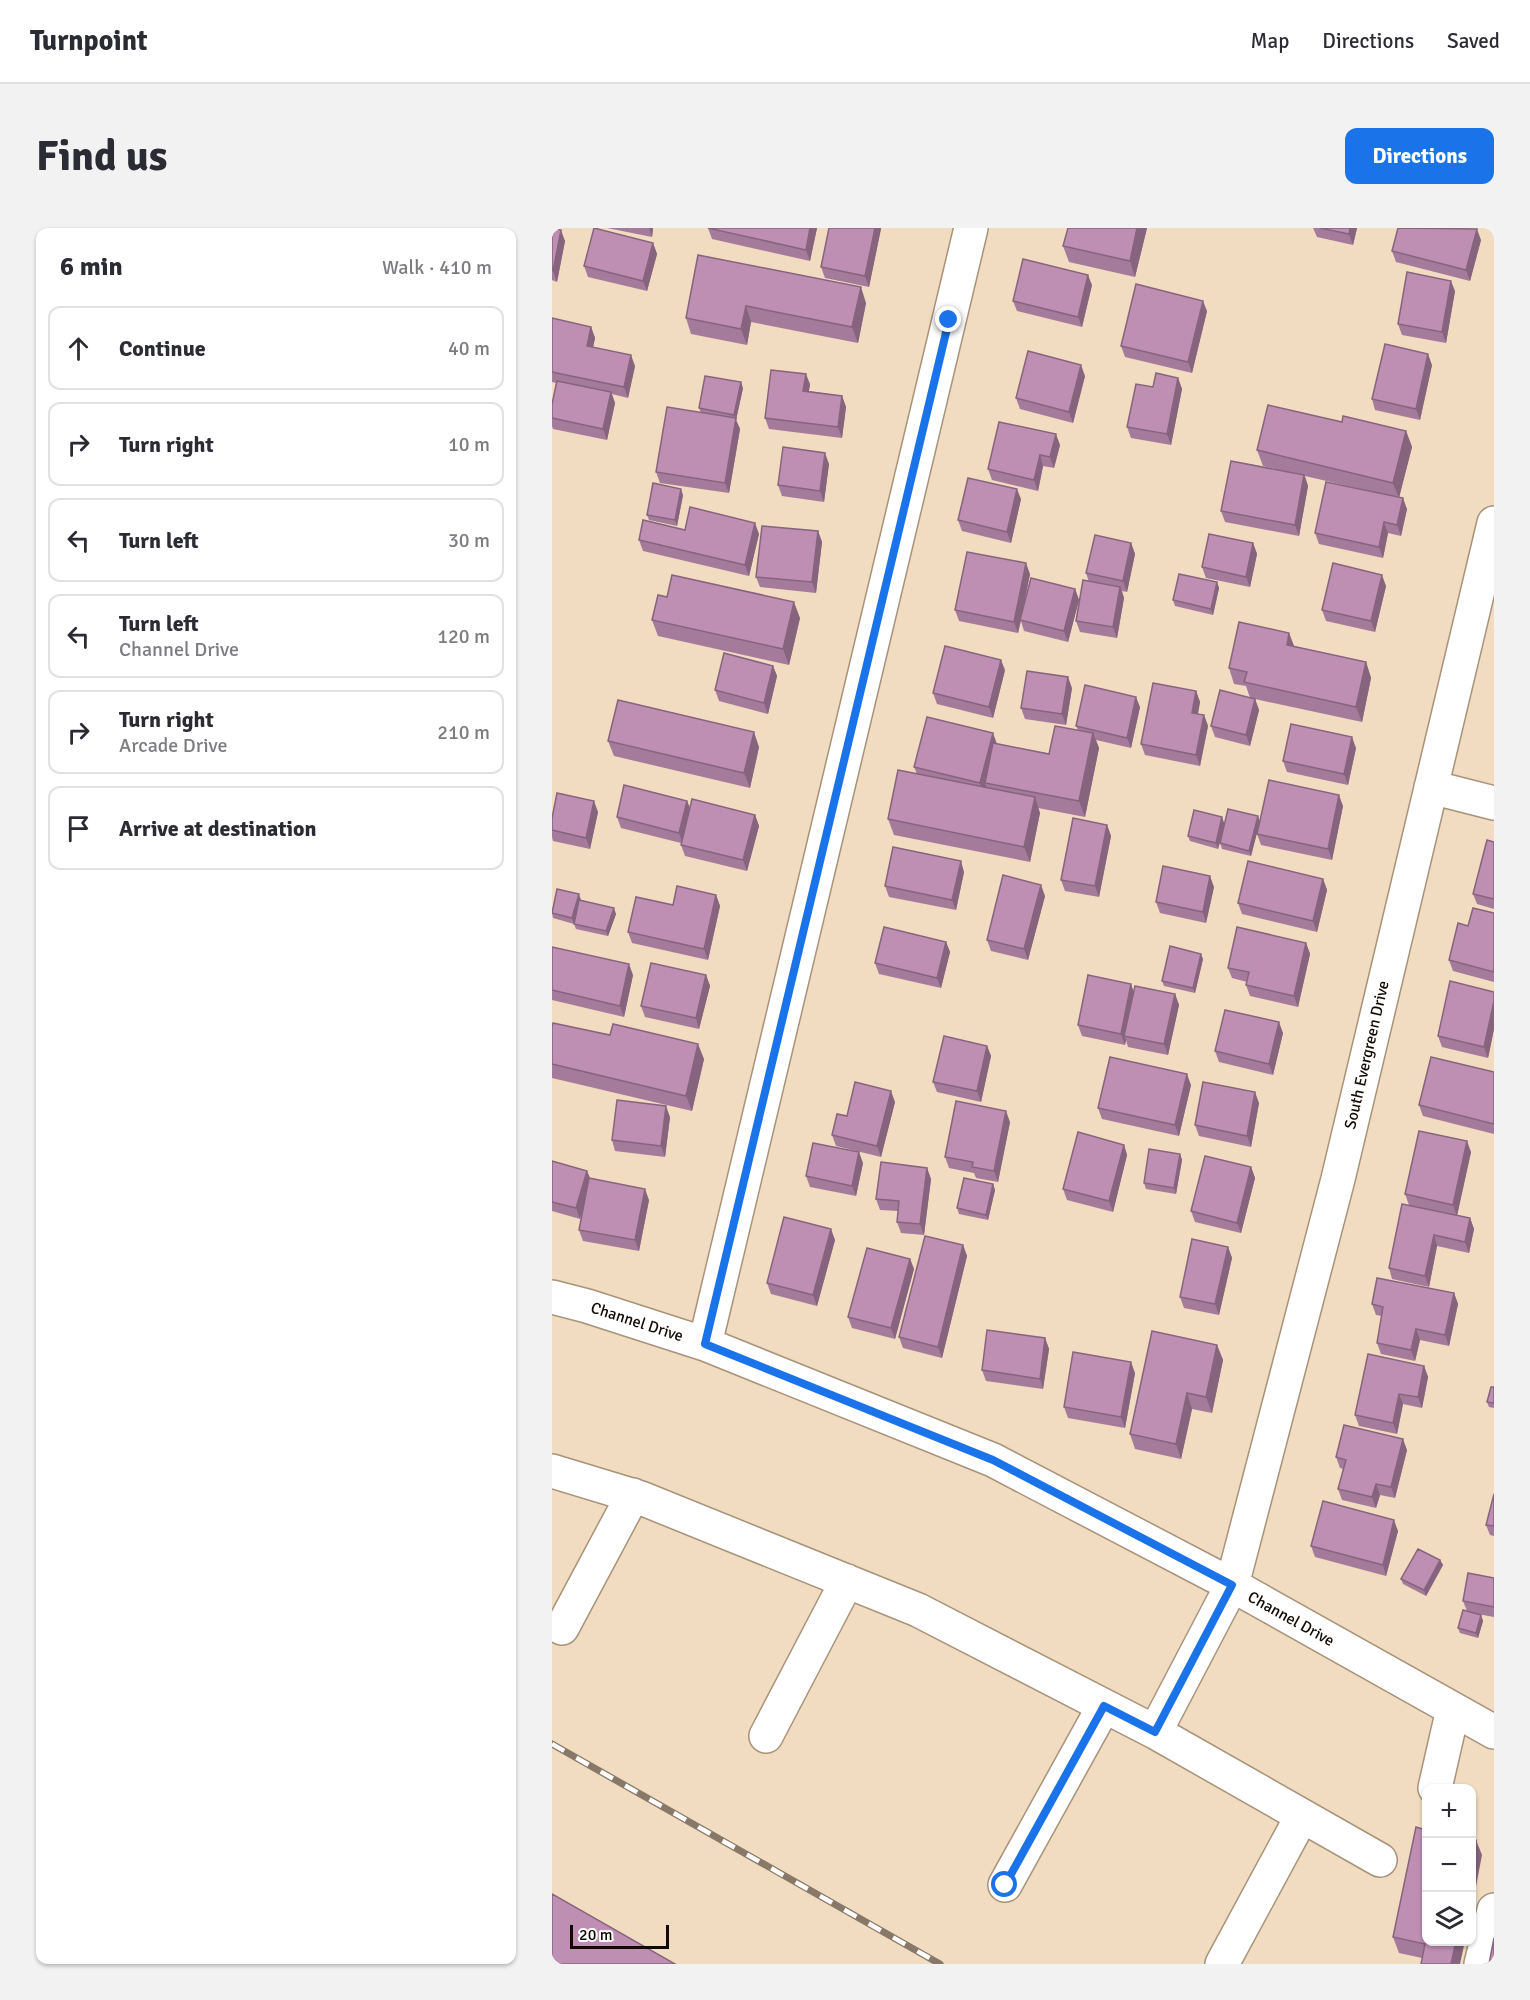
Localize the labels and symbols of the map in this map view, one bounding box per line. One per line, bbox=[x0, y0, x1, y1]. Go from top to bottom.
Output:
route end bbox=[935, 306, 961, 332]
street label: South Evergreen Drive bbox=[1340, 979, 1394, 1131]
street label: Channel Drive bbox=[588, 1298, 686, 1346]
street label: Channel Drive bbox=[1244, 1587, 1338, 1651]
route start bbox=[991, 1871, 1017, 1897]
scale bar bbox=[570, 1922, 669, 1950]

